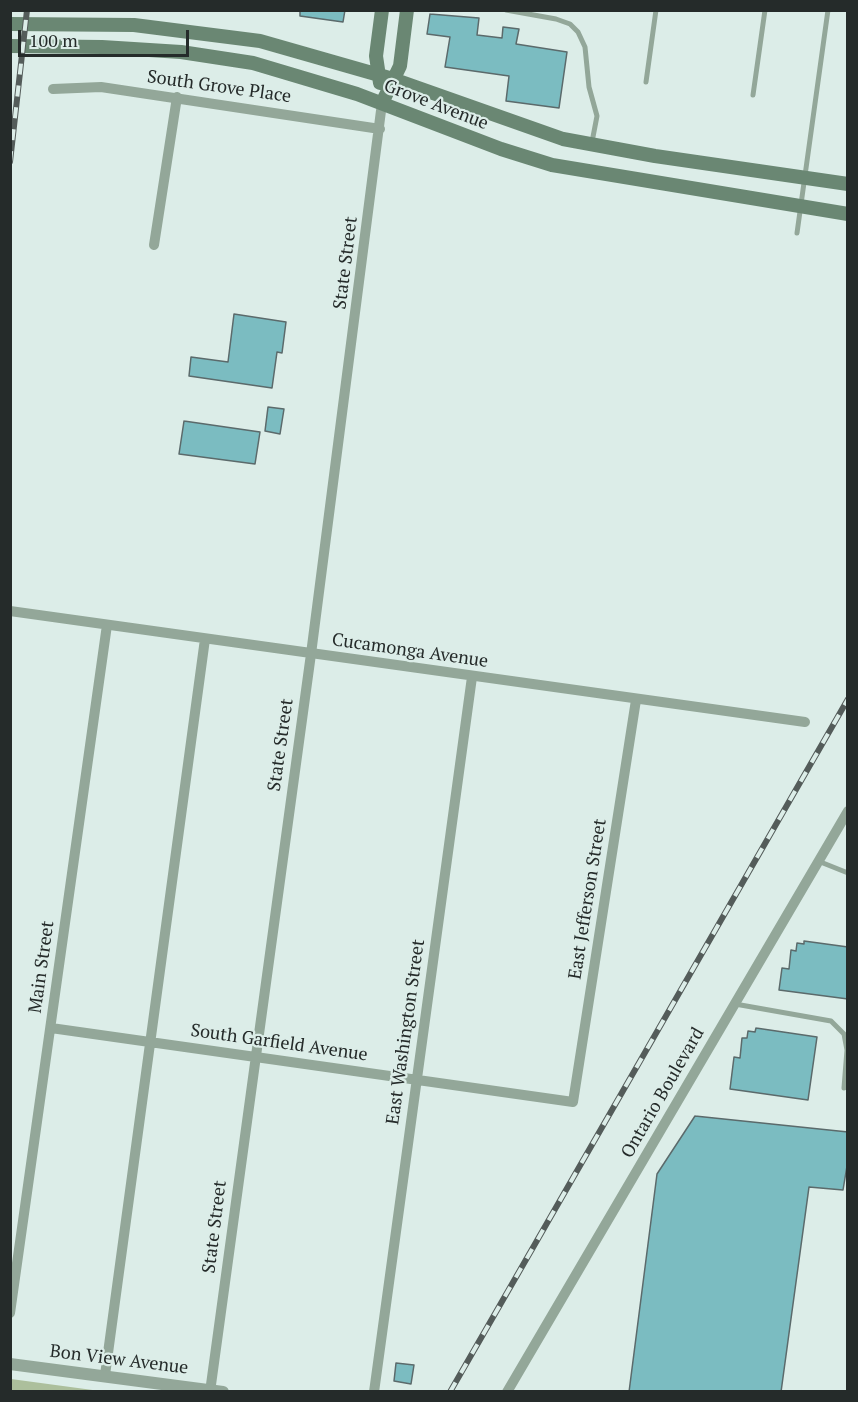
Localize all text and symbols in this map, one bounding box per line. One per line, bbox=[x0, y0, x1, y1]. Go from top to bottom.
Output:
scale bar bbox=[21, 18, 192, 56]
text: 100 m bbox=[29, 28, 78, 52]
street label: South Grove Place bbox=[146, 66, 292, 108]
street label: Grove Avenue bbox=[381, 75, 491, 135]
street label: State Street bbox=[330, 215, 362, 311]
street label: Cucamonga Avenue bbox=[331, 629, 489, 673]
street label: State Street bbox=[264, 697, 298, 793]
street label: East Jefferson Street bbox=[565, 817, 611, 981]
street label: Main Street bbox=[25, 919, 59, 1015]
street label: East Washington Street bbox=[382, 938, 430, 1126]
street label: South Garfield Avenue bbox=[189, 1020, 369, 1066]
street label: Ontario Boulevard bbox=[617, 1024, 709, 1162]
street label: State Street bbox=[199, 1179, 231, 1275]
street label: Bon View Avenue bbox=[49, 1341, 189, 1379]

